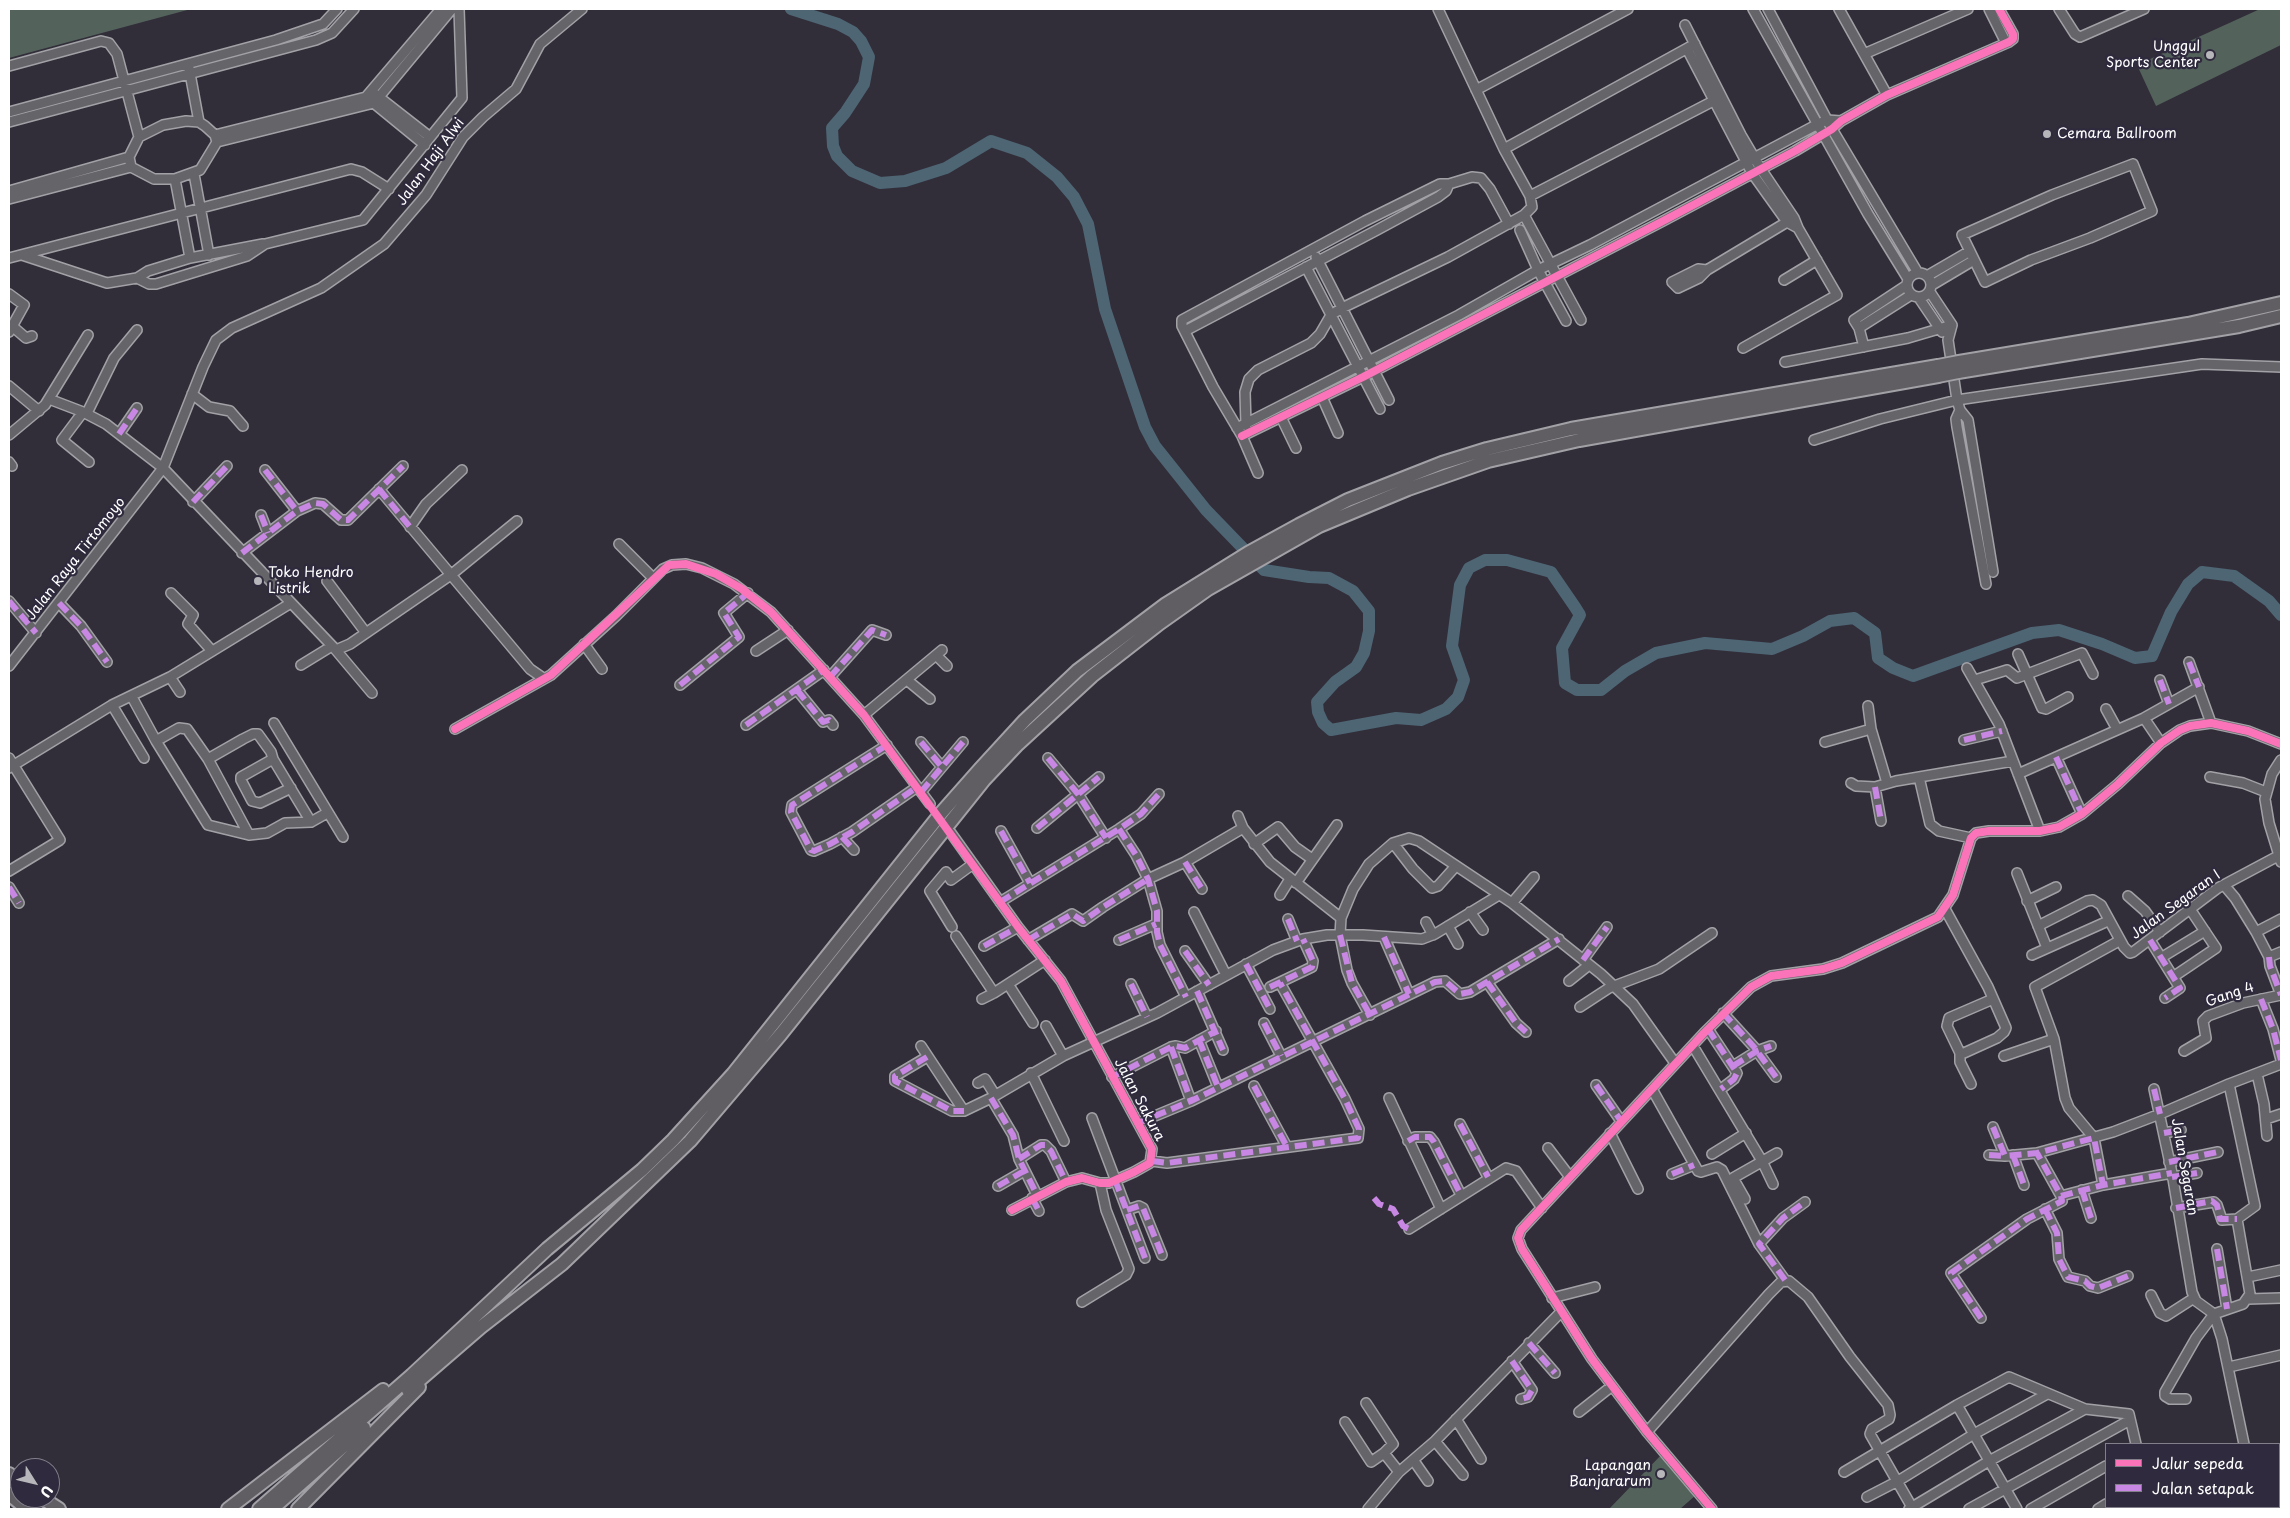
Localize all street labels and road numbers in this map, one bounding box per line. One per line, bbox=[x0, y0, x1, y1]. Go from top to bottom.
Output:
street label: Jalan Haji Alwi bbox=[394, 115, 468, 209]
street label: Jalan Raya Tirtomoyo bbox=[23, 494, 129, 624]
street label: Jalan Segaran I bbox=[2128, 867, 2224, 943]
street label: Gang 4 bbox=[2203, 979, 2257, 1011]
street label: Jalan Sakura bbox=[1110, 1056, 1168, 1144]
street label: Jalan Segaran bbox=[2167, 1117, 2201, 1217]

